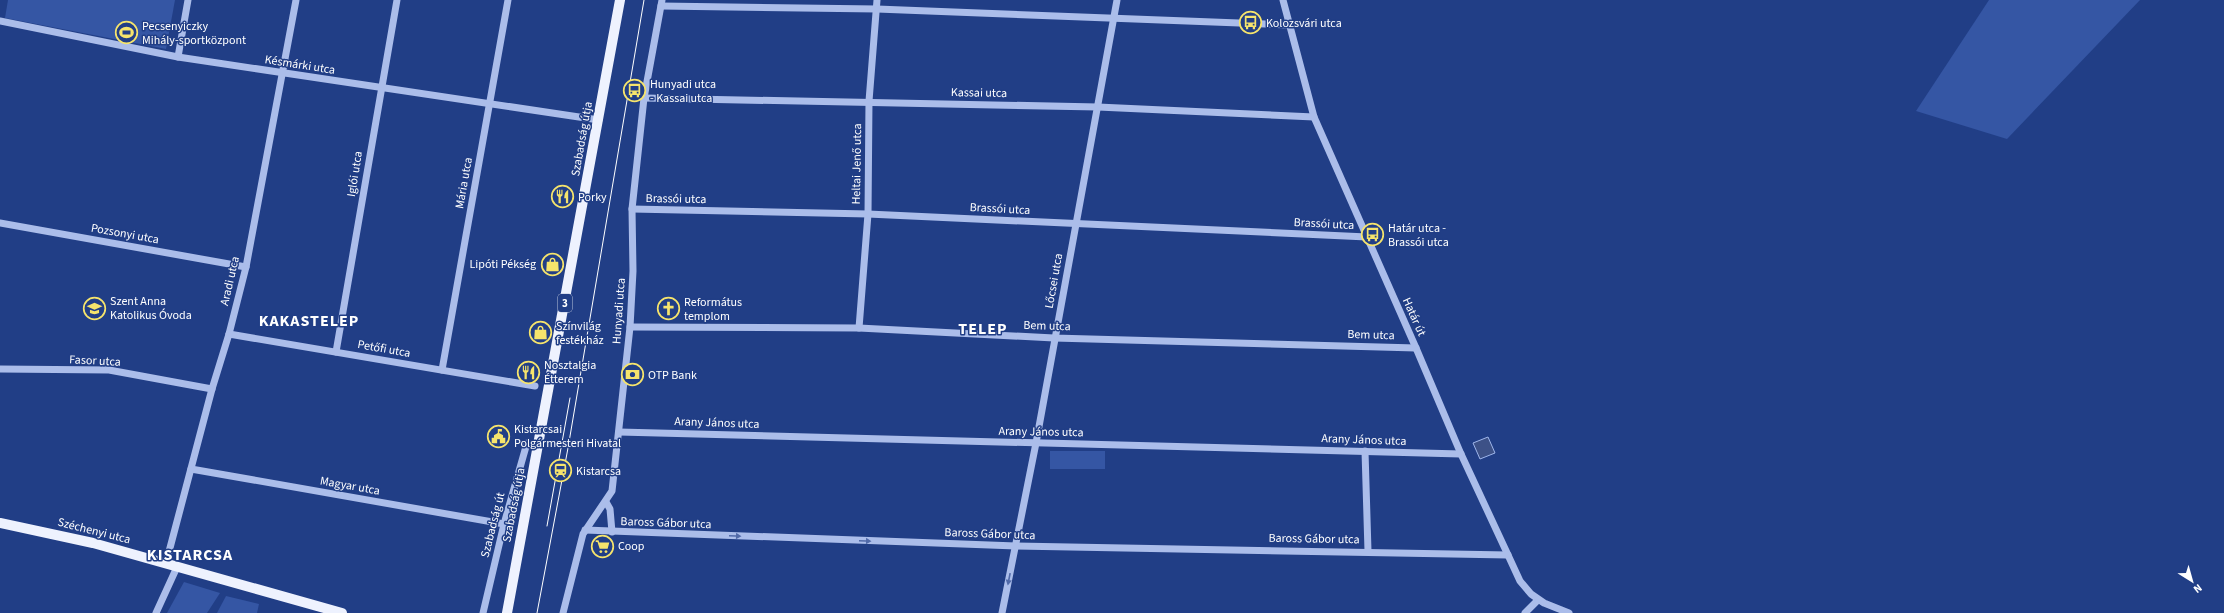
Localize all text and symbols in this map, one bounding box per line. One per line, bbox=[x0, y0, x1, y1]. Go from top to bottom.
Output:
bus stop icon: Kolozsvári utca bbox=[1237, 10, 1263, 36]
place label: Kolozsvári utca bbox=[1266, 15, 1342, 32]
place label: Pecsenyiczky Mihály-sportközpont bbox=[142, 18, 246, 49]
sports icon: Pecsenyiczky Mihály-sportközpont bbox=[114, 20, 140, 46]
street label: Késmárki utca bbox=[264, 51, 336, 79]
place label: Hunyadi utca - Kassai utca bbox=[650, 76, 716, 107]
bus stop icon: Hunyadi utca - Kassai utca bbox=[622, 78, 648, 104]
street label: Kassai utca bbox=[951, 84, 1007, 102]
street label: Szabadság útja bbox=[567, 100, 597, 178]
street label: Heltai Jenő utca bbox=[848, 123, 866, 205]
street label: Iglói utca bbox=[343, 150, 367, 198]
street label: Mária utca bbox=[451, 156, 477, 210]
restaurant icon: Porky bbox=[550, 184, 576, 210]
place label: Porky bbox=[578, 189, 607, 206]
street label: Brassói utca bbox=[645, 190, 707, 208]
street label: Brassói utca bbox=[969, 199, 1031, 219]
street label: Brassói utca bbox=[1293, 214, 1355, 234]
street label: Pozsonyi utca bbox=[90, 220, 160, 248]
place label: Határ utca - Brassói utca bbox=[1388, 220, 1449, 251]
bus stop icon: Határ utca - Brassói utca bbox=[1360, 222, 1386, 248]
shop icon: Lipóti Pékség bbox=[539, 251, 565, 277]
street label: Lőcsei utca bbox=[1041, 252, 1067, 310]
street label: Aradi utca bbox=[216, 255, 244, 307]
place label: Lipóti Pékség bbox=[470, 256, 536, 273]
street label: Hunyadi utca bbox=[608, 277, 630, 345]
place label: Szent Anna Katolikus Óvoda bbox=[110, 293, 192, 324]
road number: 3 bbox=[558, 294, 572, 312]
place label: Református templom bbox=[684, 294, 742, 325]
school or university icon: Szent Anna Katolikus Óvoda bbox=[82, 295, 108, 321]
street label: Határ út bbox=[1398, 295, 1430, 339]
church icon: Református templom bbox=[655, 296, 681, 322]
district label: KAKASTELEP bbox=[259, 310, 359, 332]
street label: Bem utca bbox=[1023, 317, 1071, 335]
place label: Színvilág festékház bbox=[556, 318, 604, 349]
district label: TELEP bbox=[958, 318, 1008, 340]
shop icon: Színvilág festékház bbox=[528, 320, 554, 346]
street label: Bem utca bbox=[1347, 326, 1395, 344]
street label: Petőfi utca bbox=[356, 336, 412, 362]
street label: Fasor utca bbox=[69, 351, 121, 371]
place label: Nosztalgia Étterem bbox=[544, 357, 596, 388]
restaurant icon: Nosztalgia Étterem bbox=[515, 359, 541, 385]
bank icon: OTP Bank bbox=[620, 362, 646, 388]
place label: OTP Bank bbox=[648, 367, 697, 384]
street label: Arany János utca bbox=[674, 413, 760, 433]
place label: Kistarcsai Polgármesteri Hivatal bbox=[514, 421, 621, 452]
public building icon: Kistarcsai Polgármesteri Hivatal bbox=[485, 423, 511, 449]
street label: Arany János utca bbox=[998, 423, 1084, 441]
street label: Arany János utca bbox=[1321, 430, 1407, 450]
station icon: Kistarcsa bbox=[547, 458, 573, 484]
place label: Kistarcsa bbox=[576, 463, 621, 480]
street label: Szabadság útja bbox=[498, 466, 530, 544]
street label: Magyar utca bbox=[319, 472, 381, 500]
street label: Szabadság út bbox=[477, 491, 509, 559]
street label: Baross Gábor utca bbox=[620, 513, 712, 533]
street label: Széchenyi utca bbox=[56, 514, 132, 548]
street label: Baross Gábor utca bbox=[944, 524, 1036, 544]
street label: Baross Gábor utca bbox=[1268, 530, 1360, 548]
supermarket icon: Coop bbox=[590, 533, 616, 559]
one-way arrow bbox=[729, 533, 741, 540]
place label: Coop bbox=[618, 538, 645, 555]
one-way arrow bbox=[859, 538, 872, 544]
district label: KISTARCSA bbox=[147, 544, 233, 566]
north arrow bbox=[2172, 561, 2212, 601]
one-way arrow bbox=[1006, 573, 1012, 586]
text: N bbox=[2190, 580, 2205, 597]

